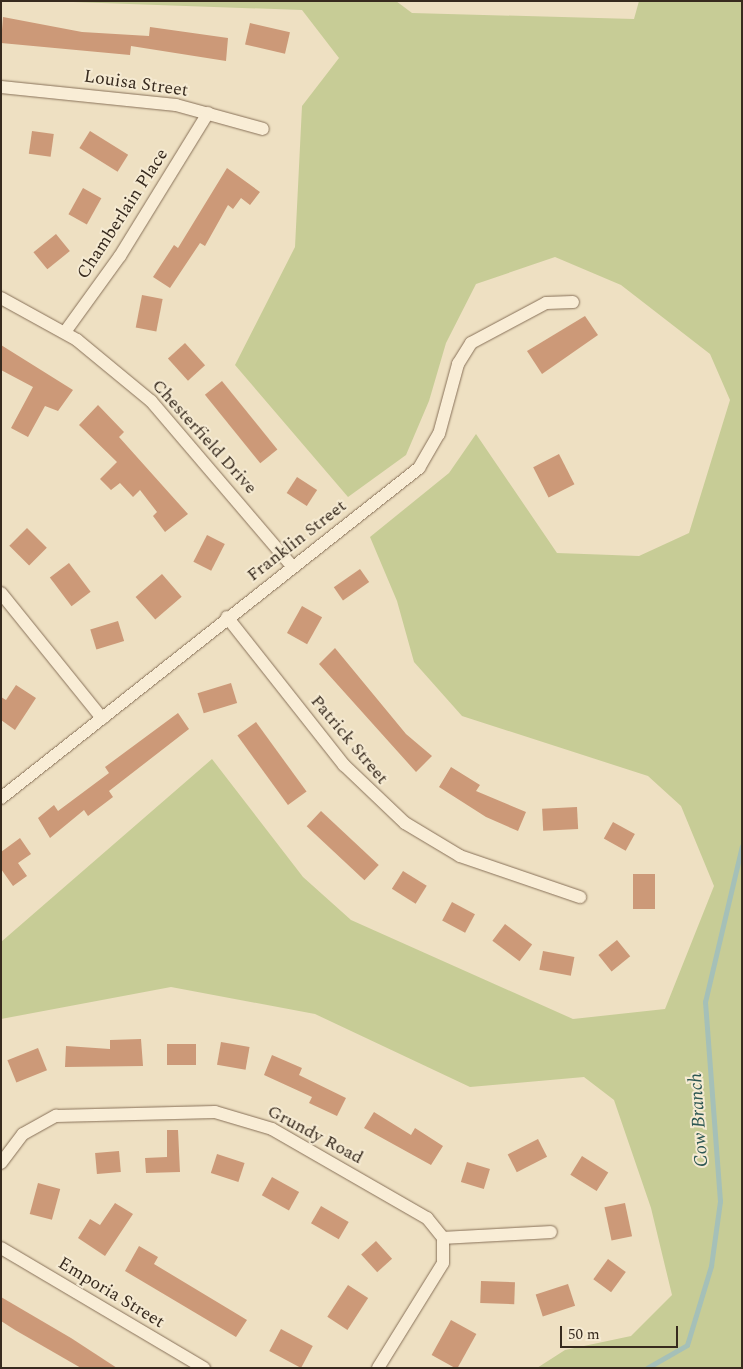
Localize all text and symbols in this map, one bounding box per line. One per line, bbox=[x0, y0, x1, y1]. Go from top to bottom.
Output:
street label: Louisa Street bbox=[82, 66, 190, 102]
street label: Chamberlain Place bbox=[73, 145, 173, 283]
street label: Chesterfield Drive bbox=[147, 375, 261, 499]
street label: Franklin Street bbox=[243, 496, 351, 586]
street label: Patrick Street bbox=[305, 691, 393, 789]
water label: Cow Branch bbox=[684, 1072, 714, 1168]
street label: Grundy Road bbox=[263, 1101, 367, 1169]
street label: Emporia Street bbox=[54, 1253, 168, 1333]
scale bar bbox=[563, 1316, 680, 1348]
text: 50 m bbox=[568, 1323, 600, 1346]

